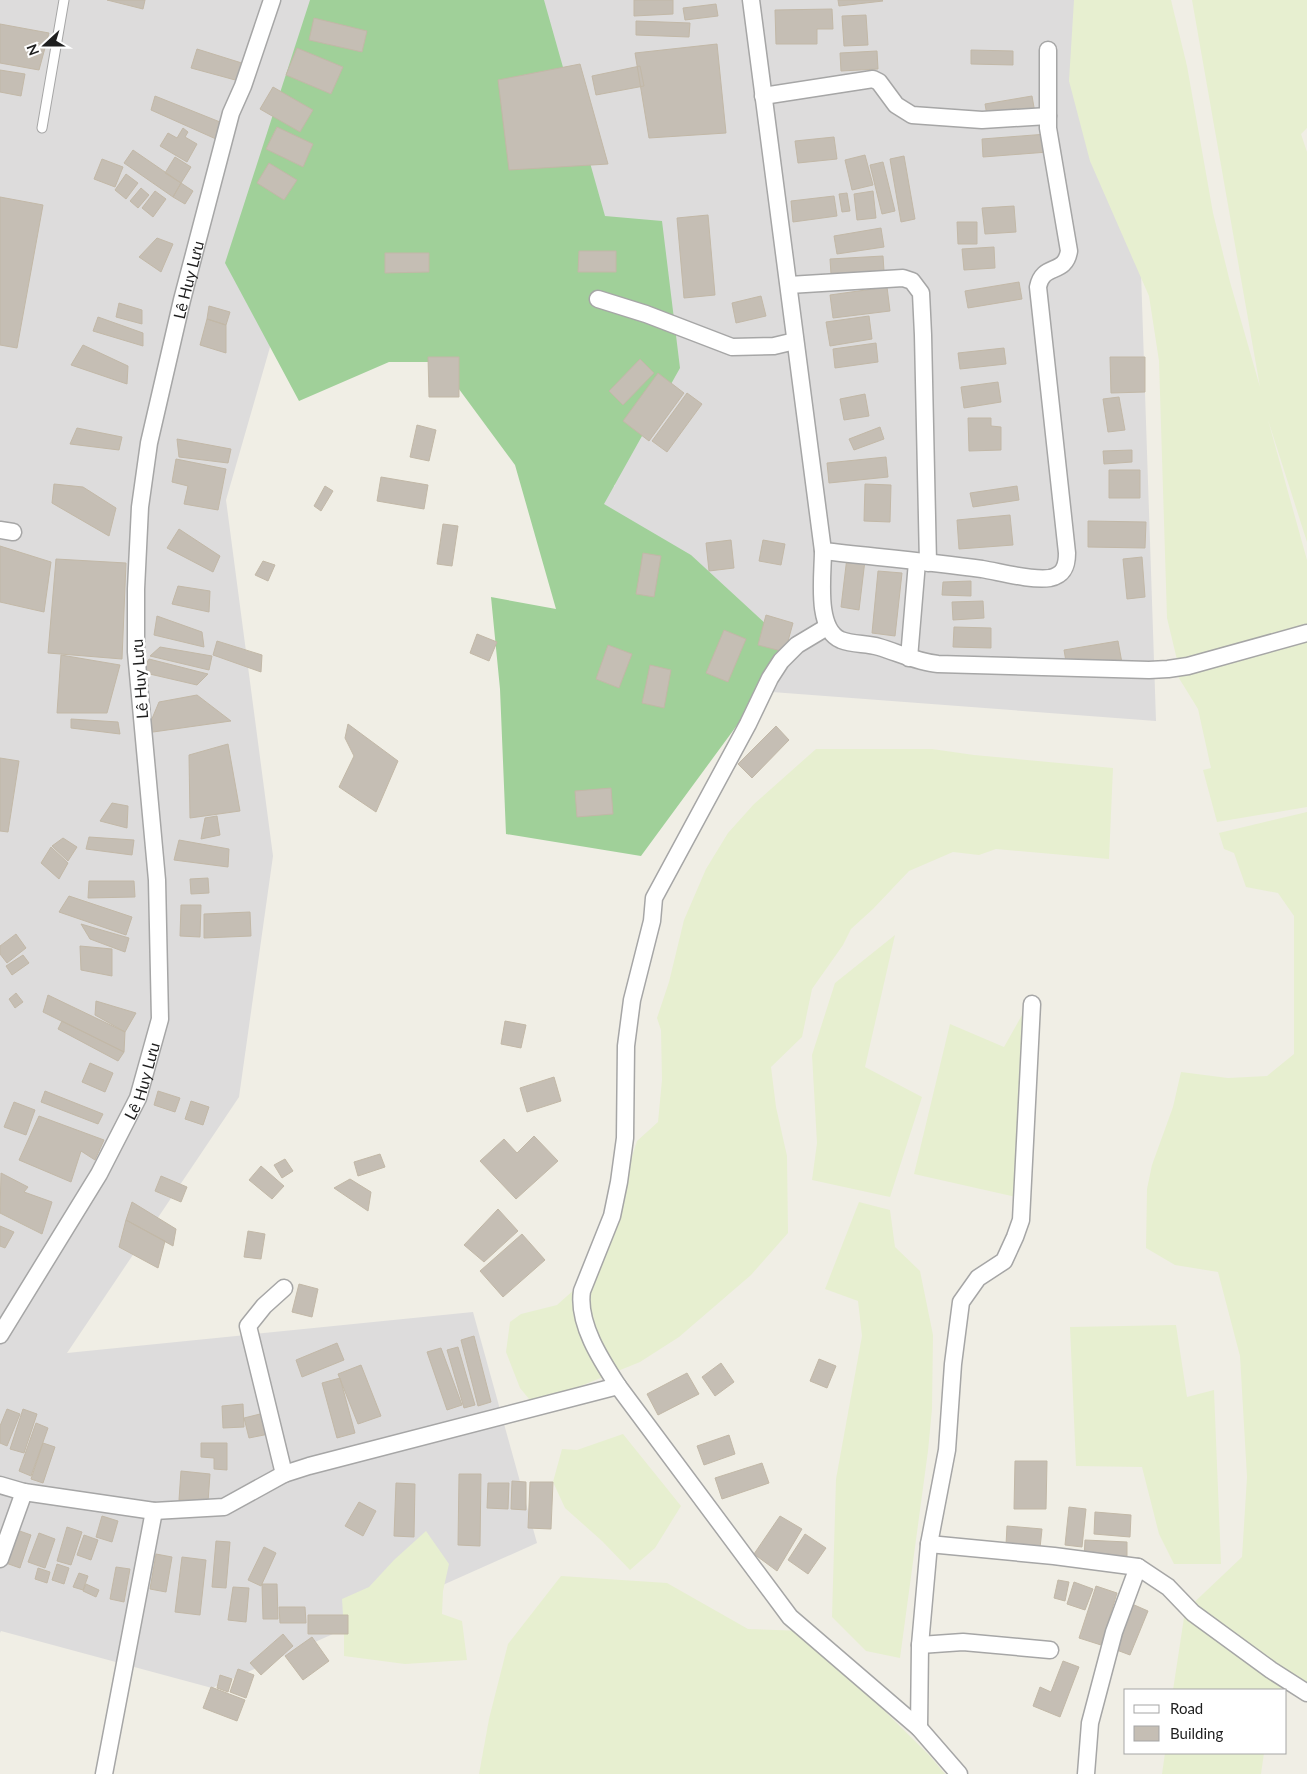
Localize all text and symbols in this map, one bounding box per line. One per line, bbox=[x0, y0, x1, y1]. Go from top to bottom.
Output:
north arrow bbox=[20, 20, 70, 70]
text: N bbox=[23, 42, 42, 58]
street label: Lê Huy Lưu bbox=[168, 239, 207, 321]
street label: Lê Huy Lưu bbox=[127, 638, 151, 720]
street label: Lê Huy Lưu bbox=[119, 1040, 163, 1122]
legend bbox=[1124, 1689, 1287, 1754]
text: Road bbox=[1170, 1699, 1203, 1717]
text: Building bbox=[1170, 1724, 1223, 1742]

